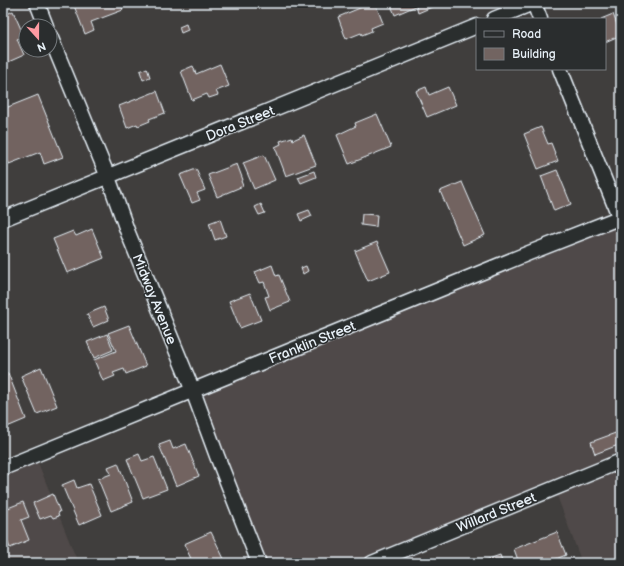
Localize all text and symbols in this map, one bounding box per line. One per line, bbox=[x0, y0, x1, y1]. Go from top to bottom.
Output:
north arrow bbox=[18, 18, 58, 58]
legend bbox=[476, 18, 606, 70]
text: Road bbox=[512, 27, 541, 42]
text: N bbox=[35, 39, 48, 54]
text: Building bbox=[512, 47, 556, 62]
street label: Dora Street bbox=[203, 102, 278, 145]
street label: Midway Avenue bbox=[129, 251, 180, 347]
street label: Franklin Street bbox=[266, 317, 359, 368]
street label: Willard Street bbox=[454, 489, 539, 536]

